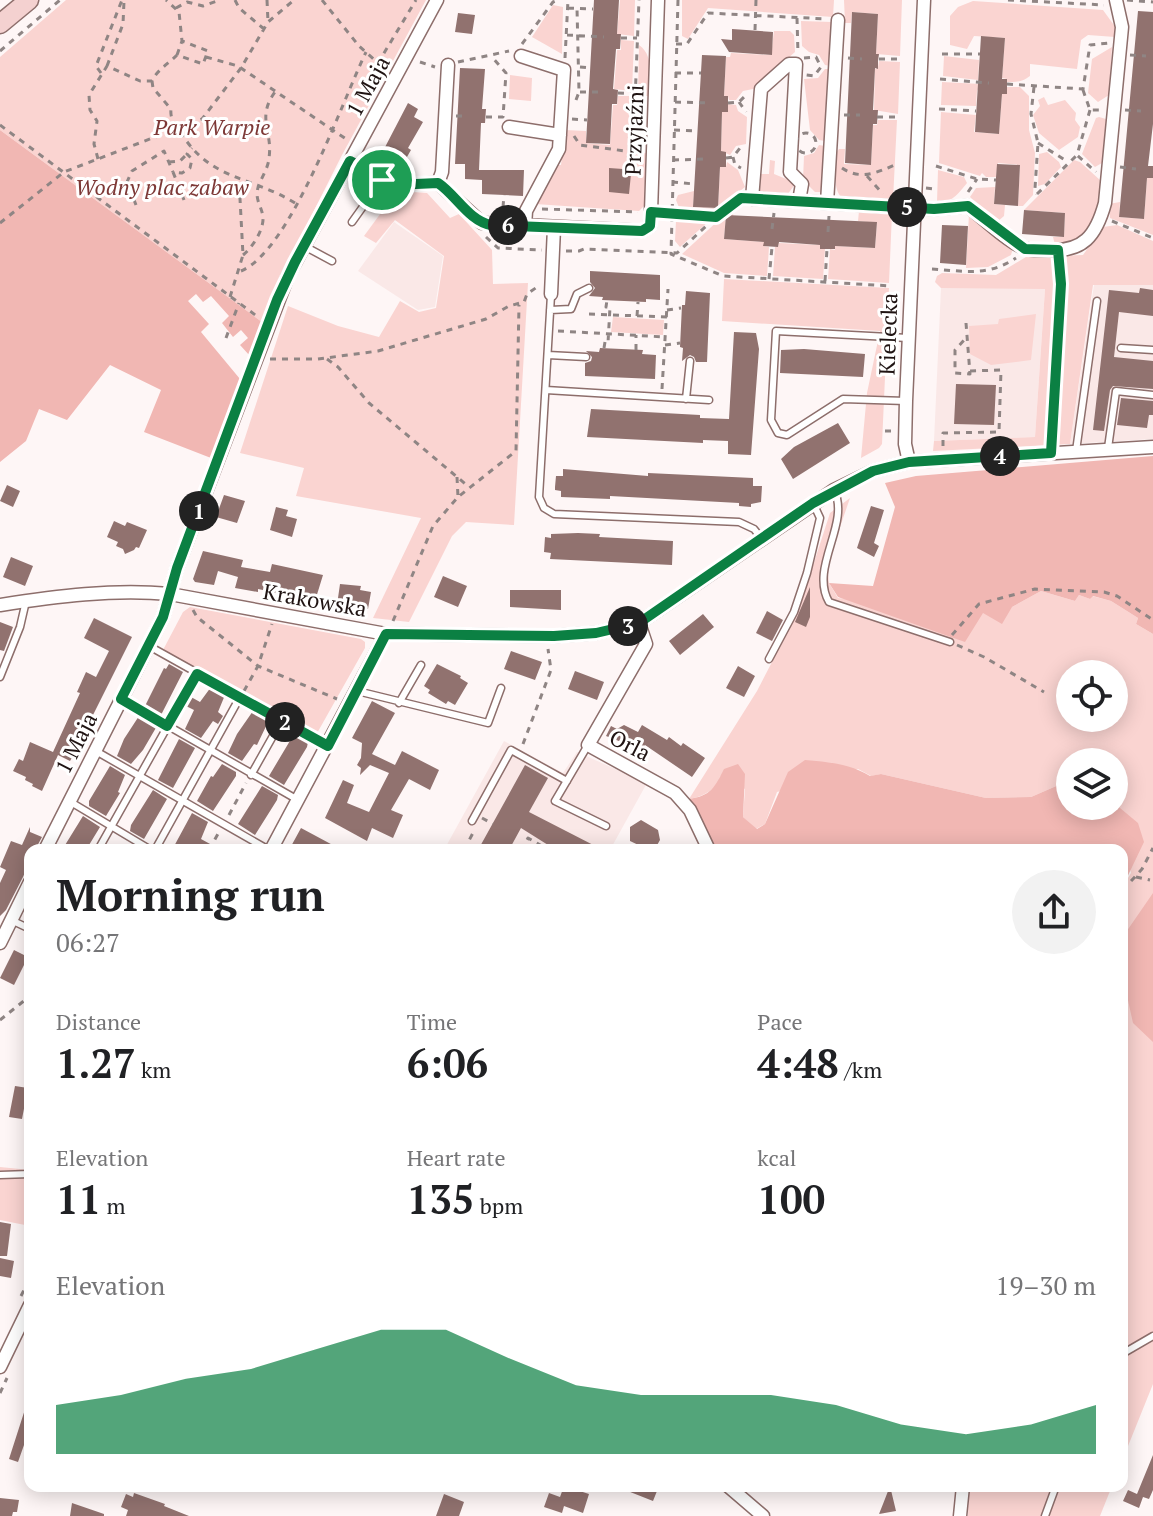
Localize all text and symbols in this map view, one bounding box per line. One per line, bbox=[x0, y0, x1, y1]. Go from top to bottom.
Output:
street label: 1 Maja bbox=[339, 50, 396, 121]
street label: Przyjaźni bbox=[617, 84, 650, 176]
park label: Park Warpie bbox=[153, 112, 270, 141]
pin bbox=[348, 146, 416, 214]
icon: arrive bbox=[360, 158, 404, 202]
park label: Wodny plac zabaw bbox=[75, 172, 250, 201]
pin: 5 bbox=[887, 187, 927, 227]
text: 5 bbox=[901, 192, 913, 221]
pin: 6 bbox=[488, 205, 528, 245]
text: 6 bbox=[502, 210, 514, 239]
street label: Kielecka bbox=[872, 292, 903, 376]
pin: 4 bbox=[980, 436, 1020, 476]
text: 4 bbox=[994, 441, 1006, 470]
pin: 1 bbox=[179, 491, 219, 531]
text: 1 bbox=[193, 496, 205, 525]
street label: Krakowska bbox=[261, 576, 369, 623]
pin: 3 bbox=[608, 606, 648, 646]
text: 3 bbox=[622, 611, 634, 640]
map controls bbox=[1056, 660, 1128, 820]
button: locate bbox=[1056, 660, 1128, 732]
pin: 2 bbox=[265, 702, 305, 742]
street label: 1 Maja bbox=[48, 707, 103, 778]
text: 2 bbox=[279, 707, 291, 736]
street label: Orla bbox=[605, 722, 656, 767]
button: layers bbox=[1056, 748, 1128, 820]
text: Morning run bbox=[56, 865, 325, 924]
button: share bbox=[1012, 870, 1096, 954]
text: 06:27 bbox=[56, 925, 120, 959]
text: Distance bbox=[56, 1007, 141, 1036]
text: Time bbox=[407, 1007, 457, 1036]
text: Pace bbox=[757, 1007, 802, 1036]
text: 1.27 bbox=[56, 1036, 136, 1089]
text: 6:06 bbox=[407, 1036, 488, 1089]
text: 4:48 bbox=[757, 1036, 839, 1089]
text: km bbox=[136, 1055, 171, 1084]
text: /km bbox=[839, 1055, 882, 1084]
text: Elevation bbox=[56, 1143, 148, 1172]
text: Heart rate bbox=[407, 1143, 506, 1172]
text: kcal bbox=[757, 1143, 796, 1172]
text: 11 bbox=[56, 1172, 101, 1225]
text: 135 bbox=[407, 1172, 474, 1225]
text: 100 bbox=[757, 1172, 825, 1225]
text: m bbox=[101, 1191, 126, 1220]
text: bpm bbox=[474, 1191, 523, 1220]
text: Elevation bbox=[56, 1268, 165, 1302]
text: 19–30 m bbox=[996, 1268, 1096, 1302]

